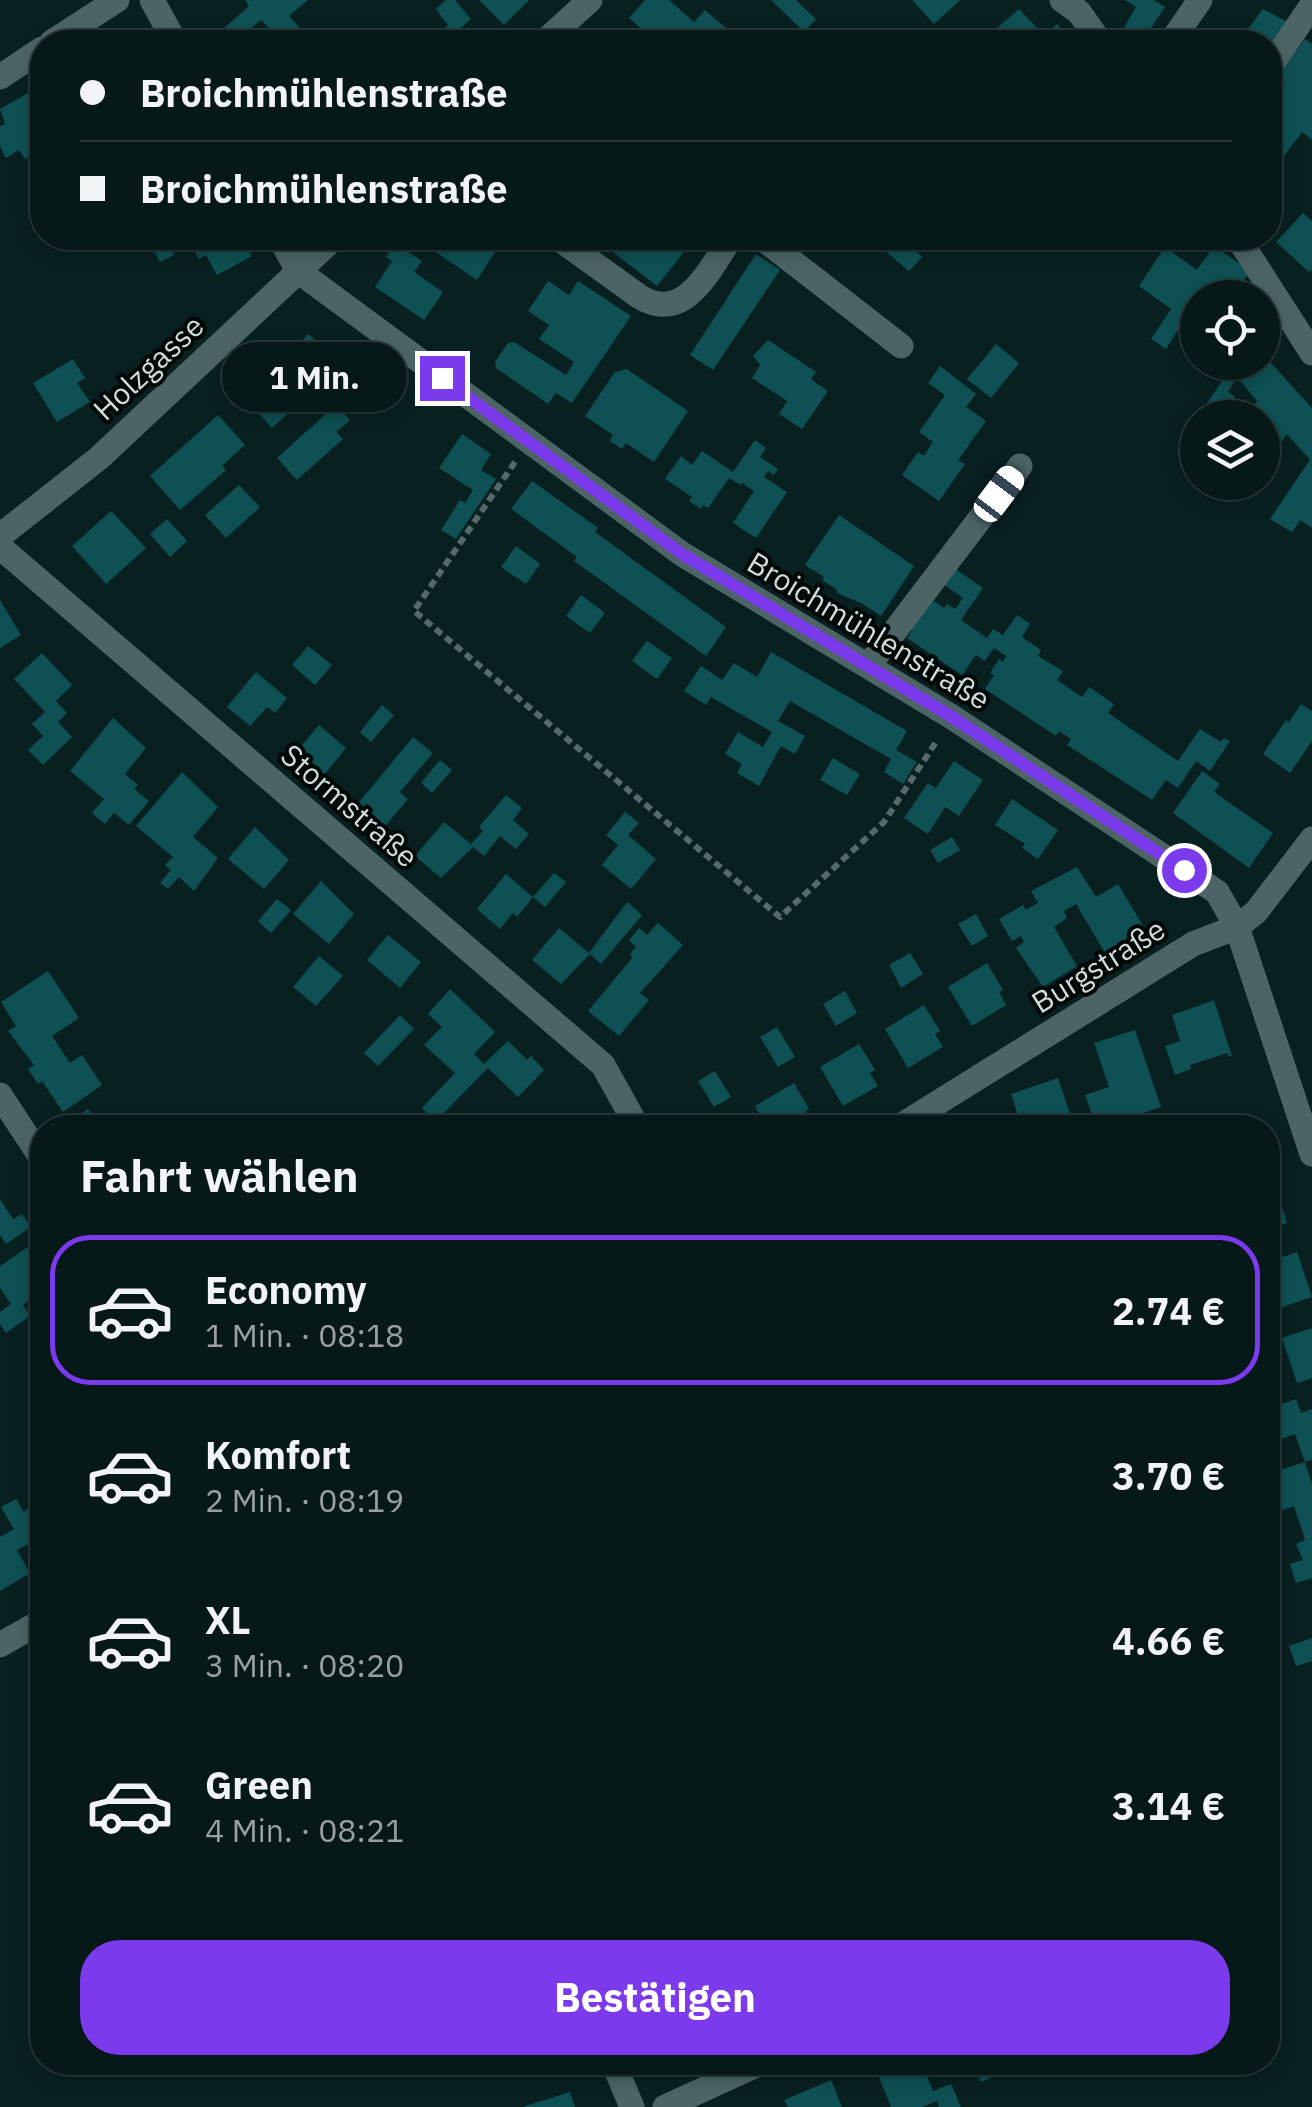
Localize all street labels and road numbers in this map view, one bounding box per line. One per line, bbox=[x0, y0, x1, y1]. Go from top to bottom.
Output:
street label: Holzgasse bbox=[84, 306, 212, 428]
street label: Broichmühlenstraße bbox=[741, 542, 997, 718]
street label: Stormstraße bbox=[273, 735, 427, 875]
street label: Burgstraße bbox=[1024, 909, 1172, 1021]

